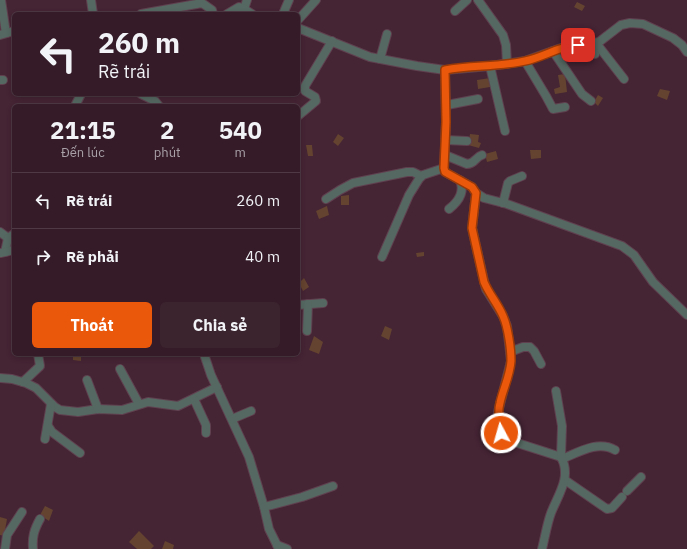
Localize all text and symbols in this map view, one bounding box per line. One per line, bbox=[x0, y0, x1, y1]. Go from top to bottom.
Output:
text: 260 m bbox=[98, 24, 180, 61]
icon: left bbox=[32, 28, 84, 80]
pin bbox=[561, 28, 595, 62]
icon: arrive bbox=[567, 34, 589, 56]
text: Rẽ trái bbox=[98, 60, 150, 83]
text: 21:15 bbox=[50, 114, 116, 146]
text: 2 bbox=[160, 114, 174, 146]
text: 540 bbox=[219, 114, 262, 146]
text: Đến lúc bbox=[61, 144, 105, 161]
text: phút bbox=[154, 144, 181, 161]
text: m bbox=[235, 144, 246, 161]
icon: left bbox=[32, 190, 54, 212]
text: Rẽ trái bbox=[66, 191, 112, 210]
text: 260 m bbox=[236, 191, 280, 210]
icon: right bbox=[32, 246, 54, 268]
text: Rẽ phải bbox=[66, 247, 119, 266]
text: 40 m bbox=[245, 247, 280, 266]
button: Thoát bbox=[32, 302, 152, 348]
button: Chia sẻ bbox=[160, 302, 280, 348]
position arrow bbox=[480, 412, 522, 454]

